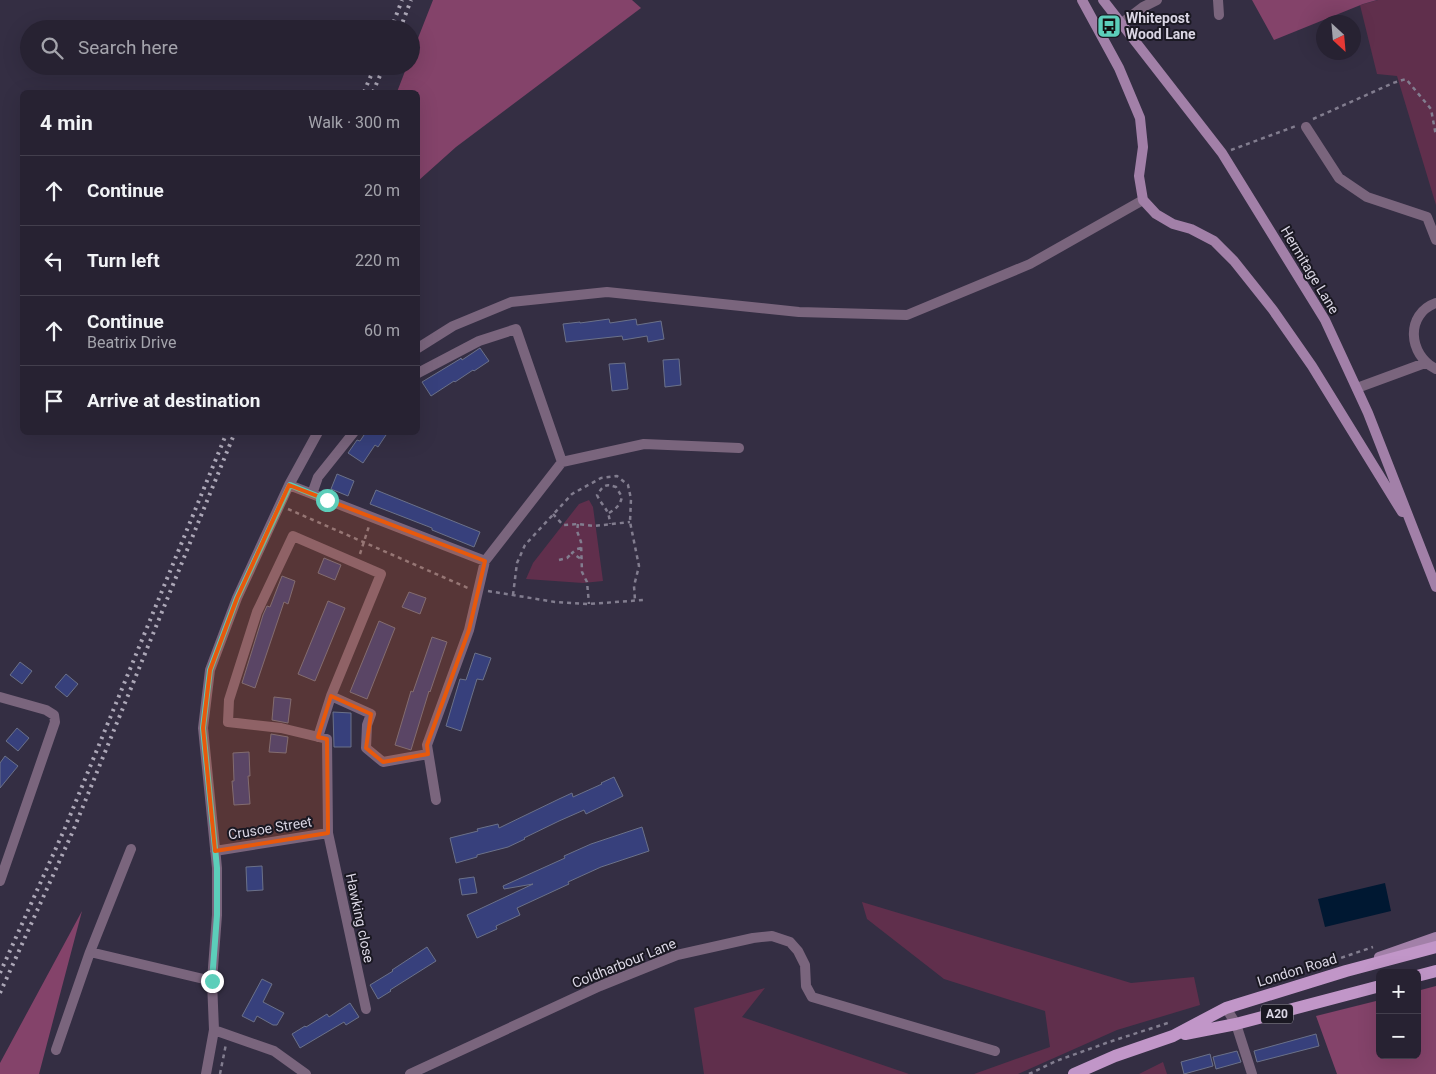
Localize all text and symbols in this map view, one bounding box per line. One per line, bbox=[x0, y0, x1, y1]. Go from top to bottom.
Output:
place label: Whitepost Wood Lane bbox=[1126, 10, 1196, 42]
bus stop icon: Whitepost Wood Lane bbox=[1096, 13, 1122, 39]
north arrow bbox=[1316, 15, 1361, 60]
search box bbox=[20, 20, 420, 75]
icon: search bbox=[38, 34, 66, 62]
text: Search here bbox=[78, 36, 178, 59]
text: 4 min bbox=[40, 111, 93, 135]
text: Walk · 300 m bbox=[308, 113, 400, 132]
icon: ahead bbox=[40, 177, 68, 205]
text: Continue bbox=[87, 179, 164, 202]
text: 20 m bbox=[364, 181, 400, 200]
street label: Hermitage Lane bbox=[1278, 223, 1342, 317]
icon: left bbox=[40, 247, 68, 275]
text: Turn left bbox=[87, 249, 160, 272]
text: 220 m bbox=[355, 251, 400, 270]
text: Continue bbox=[87, 310, 164, 333]
icon: ahead bbox=[40, 317, 68, 345]
text: 60 m bbox=[364, 321, 400, 340]
text: Beatrix Drive bbox=[87, 333, 177, 352]
icon: arrive bbox=[40, 387, 68, 415]
text: Arrive at destination bbox=[87, 389, 260, 412]
route start bbox=[316, 489, 339, 512]
street label: Crusoe Street bbox=[227, 813, 313, 843]
street label: Hawking close bbox=[343, 872, 377, 964]
street label: Coldharbour Lane bbox=[570, 935, 678, 991]
street label: London Road bbox=[1255, 950, 1339, 990]
map controls bbox=[1376, 969, 1421, 1059]
button: + bbox=[1376, 969, 1421, 1014]
route end bbox=[201, 970, 224, 993]
road number: A20 bbox=[1261, 1004, 1293, 1024]
button: − bbox=[1376, 1014, 1421, 1059]

